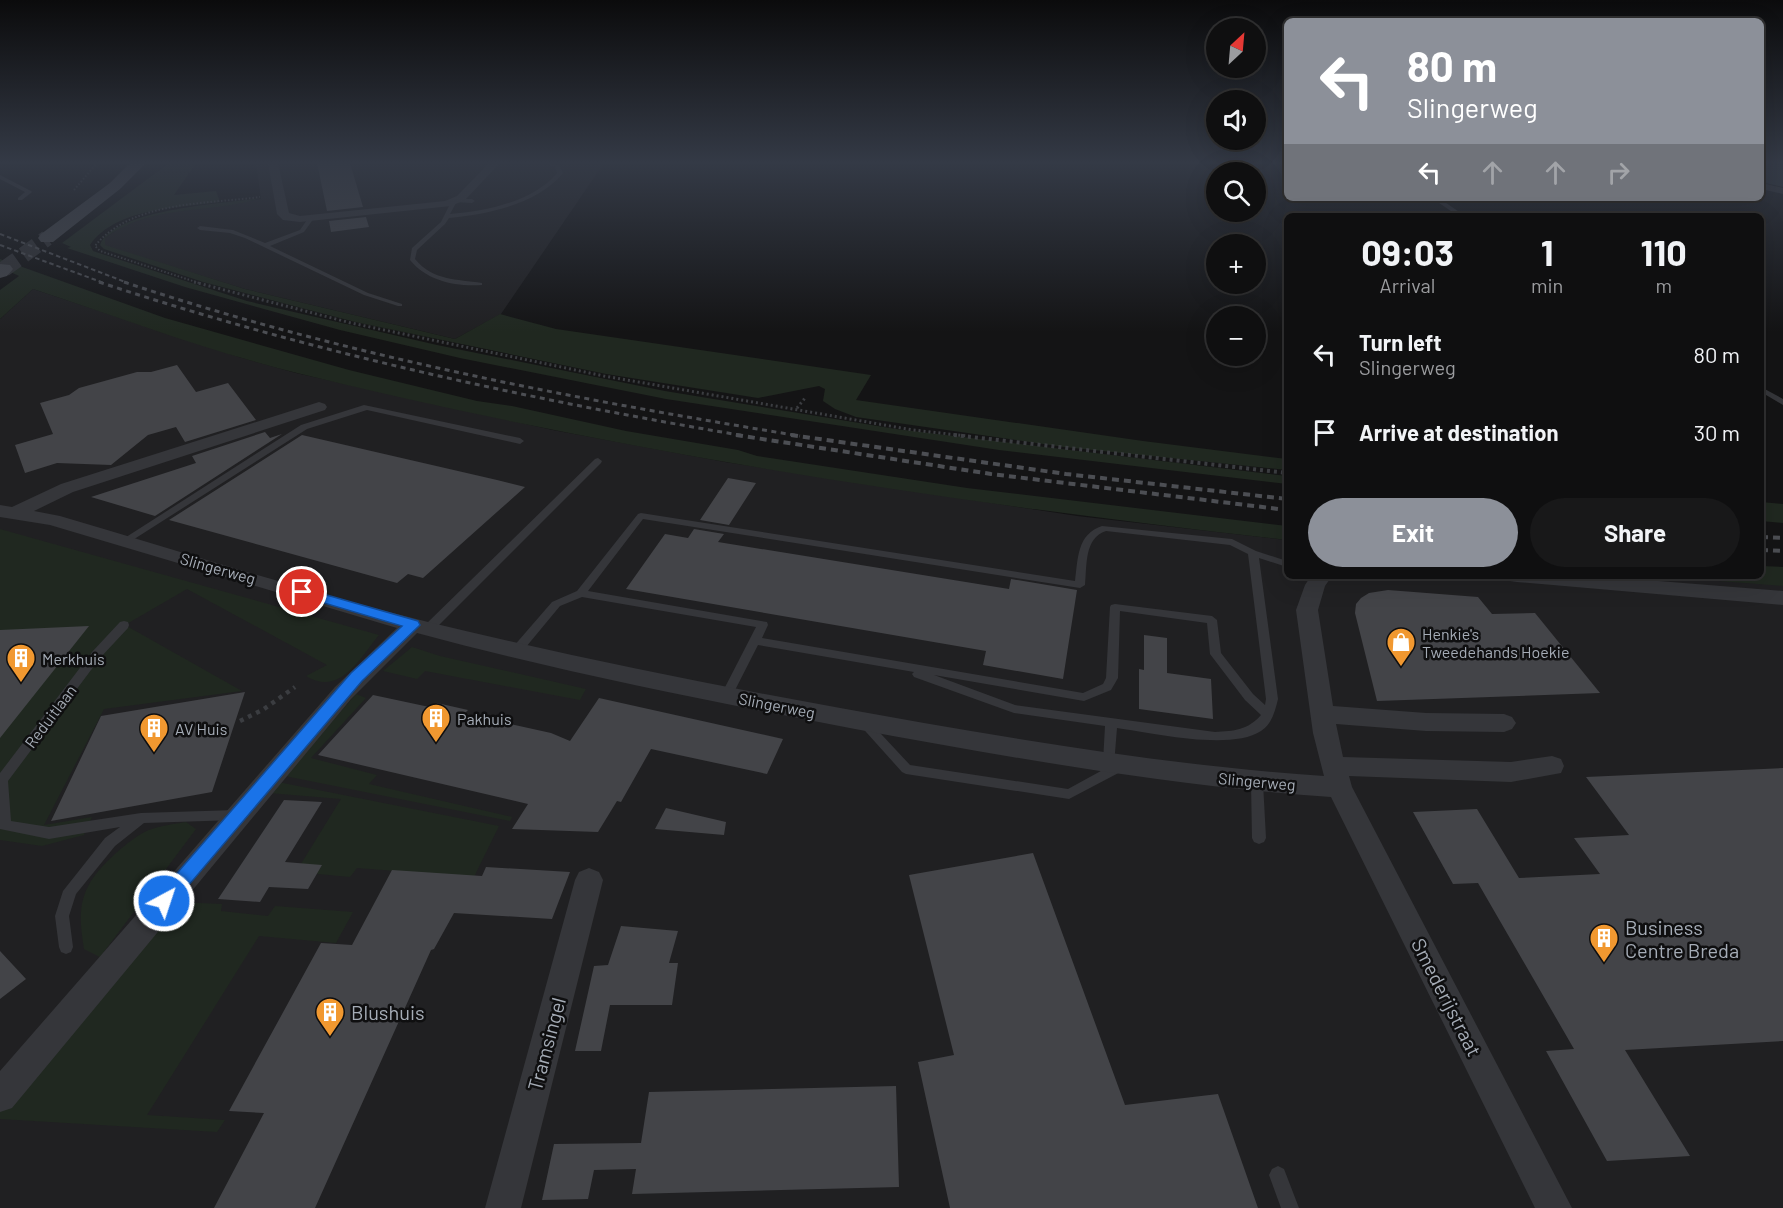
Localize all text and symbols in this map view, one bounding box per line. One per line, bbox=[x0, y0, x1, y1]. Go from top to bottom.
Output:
north arrow bbox=[1206, 18, 1266, 78]
map controls bbox=[1206, 18, 1266, 366]
text: 80 m bbox=[1407, 40, 1497, 90]
icon: left bbox=[1308, 42, 1386, 120]
button: sound bbox=[1206, 90, 1266, 150]
text: Slingerweg bbox=[1407, 91, 1538, 123]
icon: left bbox=[1413, 156, 1446, 189]
icon: ahead bbox=[1476, 156, 1509, 189]
icon: ahead bbox=[1539, 156, 1572, 189]
icon: right bbox=[1602, 156, 1635, 189]
button: search bbox=[1206, 162, 1266, 222]
text: 09:03 bbox=[1361, 230, 1454, 273]
text: 1 bbox=[1541, 230, 1554, 273]
text: 110 bbox=[1641, 230, 1687, 273]
button: + bbox=[1206, 234, 1266, 294]
text: Arrival bbox=[1380, 273, 1435, 297]
text: min bbox=[1531, 273, 1563, 297]
text: m bbox=[1655, 273, 1672, 297]
button: − bbox=[1206, 306, 1266, 366]
text: Turn left bbox=[1359, 329, 1442, 355]
icon: left bbox=[1308, 338, 1341, 371]
text: 80 m bbox=[1694, 341, 1740, 367]
text: Slingerweg bbox=[1359, 355, 1456, 379]
icon: arrive bbox=[1308, 416, 1341, 449]
text: Arrive at destination bbox=[1359, 419, 1558, 445]
text: 30 m bbox=[1694, 419, 1740, 445]
button: Exit bbox=[1308, 498, 1518, 567]
button: Share bbox=[1530, 498, 1740, 567]
street label: Slingerweg bbox=[178, 548, 258, 588]
pin bbox=[276, 566, 327, 617]
icon: arrive bbox=[285, 575, 318, 608]
place label: Henkie's Tweedehands Hoekie bbox=[1422, 624, 1569, 661]
shop icon: Henkie's Tweedehands Hoekie bbox=[1385, 626, 1417, 668]
building icon: Merkhuis bbox=[5, 642, 37, 684]
place label: Merkhuis bbox=[42, 649, 105, 668]
street label: Reduitlaan bbox=[20, 681, 80, 751]
street label: Slingerweg bbox=[737, 688, 817, 722]
building icon: Pakhuis bbox=[420, 702, 452, 744]
place label: Pakhuis bbox=[457, 709, 512, 728]
building icon: AV Huis bbox=[138, 712, 170, 754]
place label: AV Huis bbox=[175, 719, 227, 738]
street label: Slingerweg bbox=[1218, 768, 1296, 794]
position arrow bbox=[132, 869, 196, 933]
place label: Business Centre Breda bbox=[1625, 915, 1739, 962]
building icon: Business Centre Breda bbox=[1588, 922, 1620, 964]
street label: Smederijstraat bbox=[1407, 934, 1487, 1060]
street label: Tramsingel bbox=[522, 995, 570, 1093]
building icon: Blushuis bbox=[314, 996, 346, 1038]
place label: Blushuis bbox=[351, 1000, 425, 1024]

